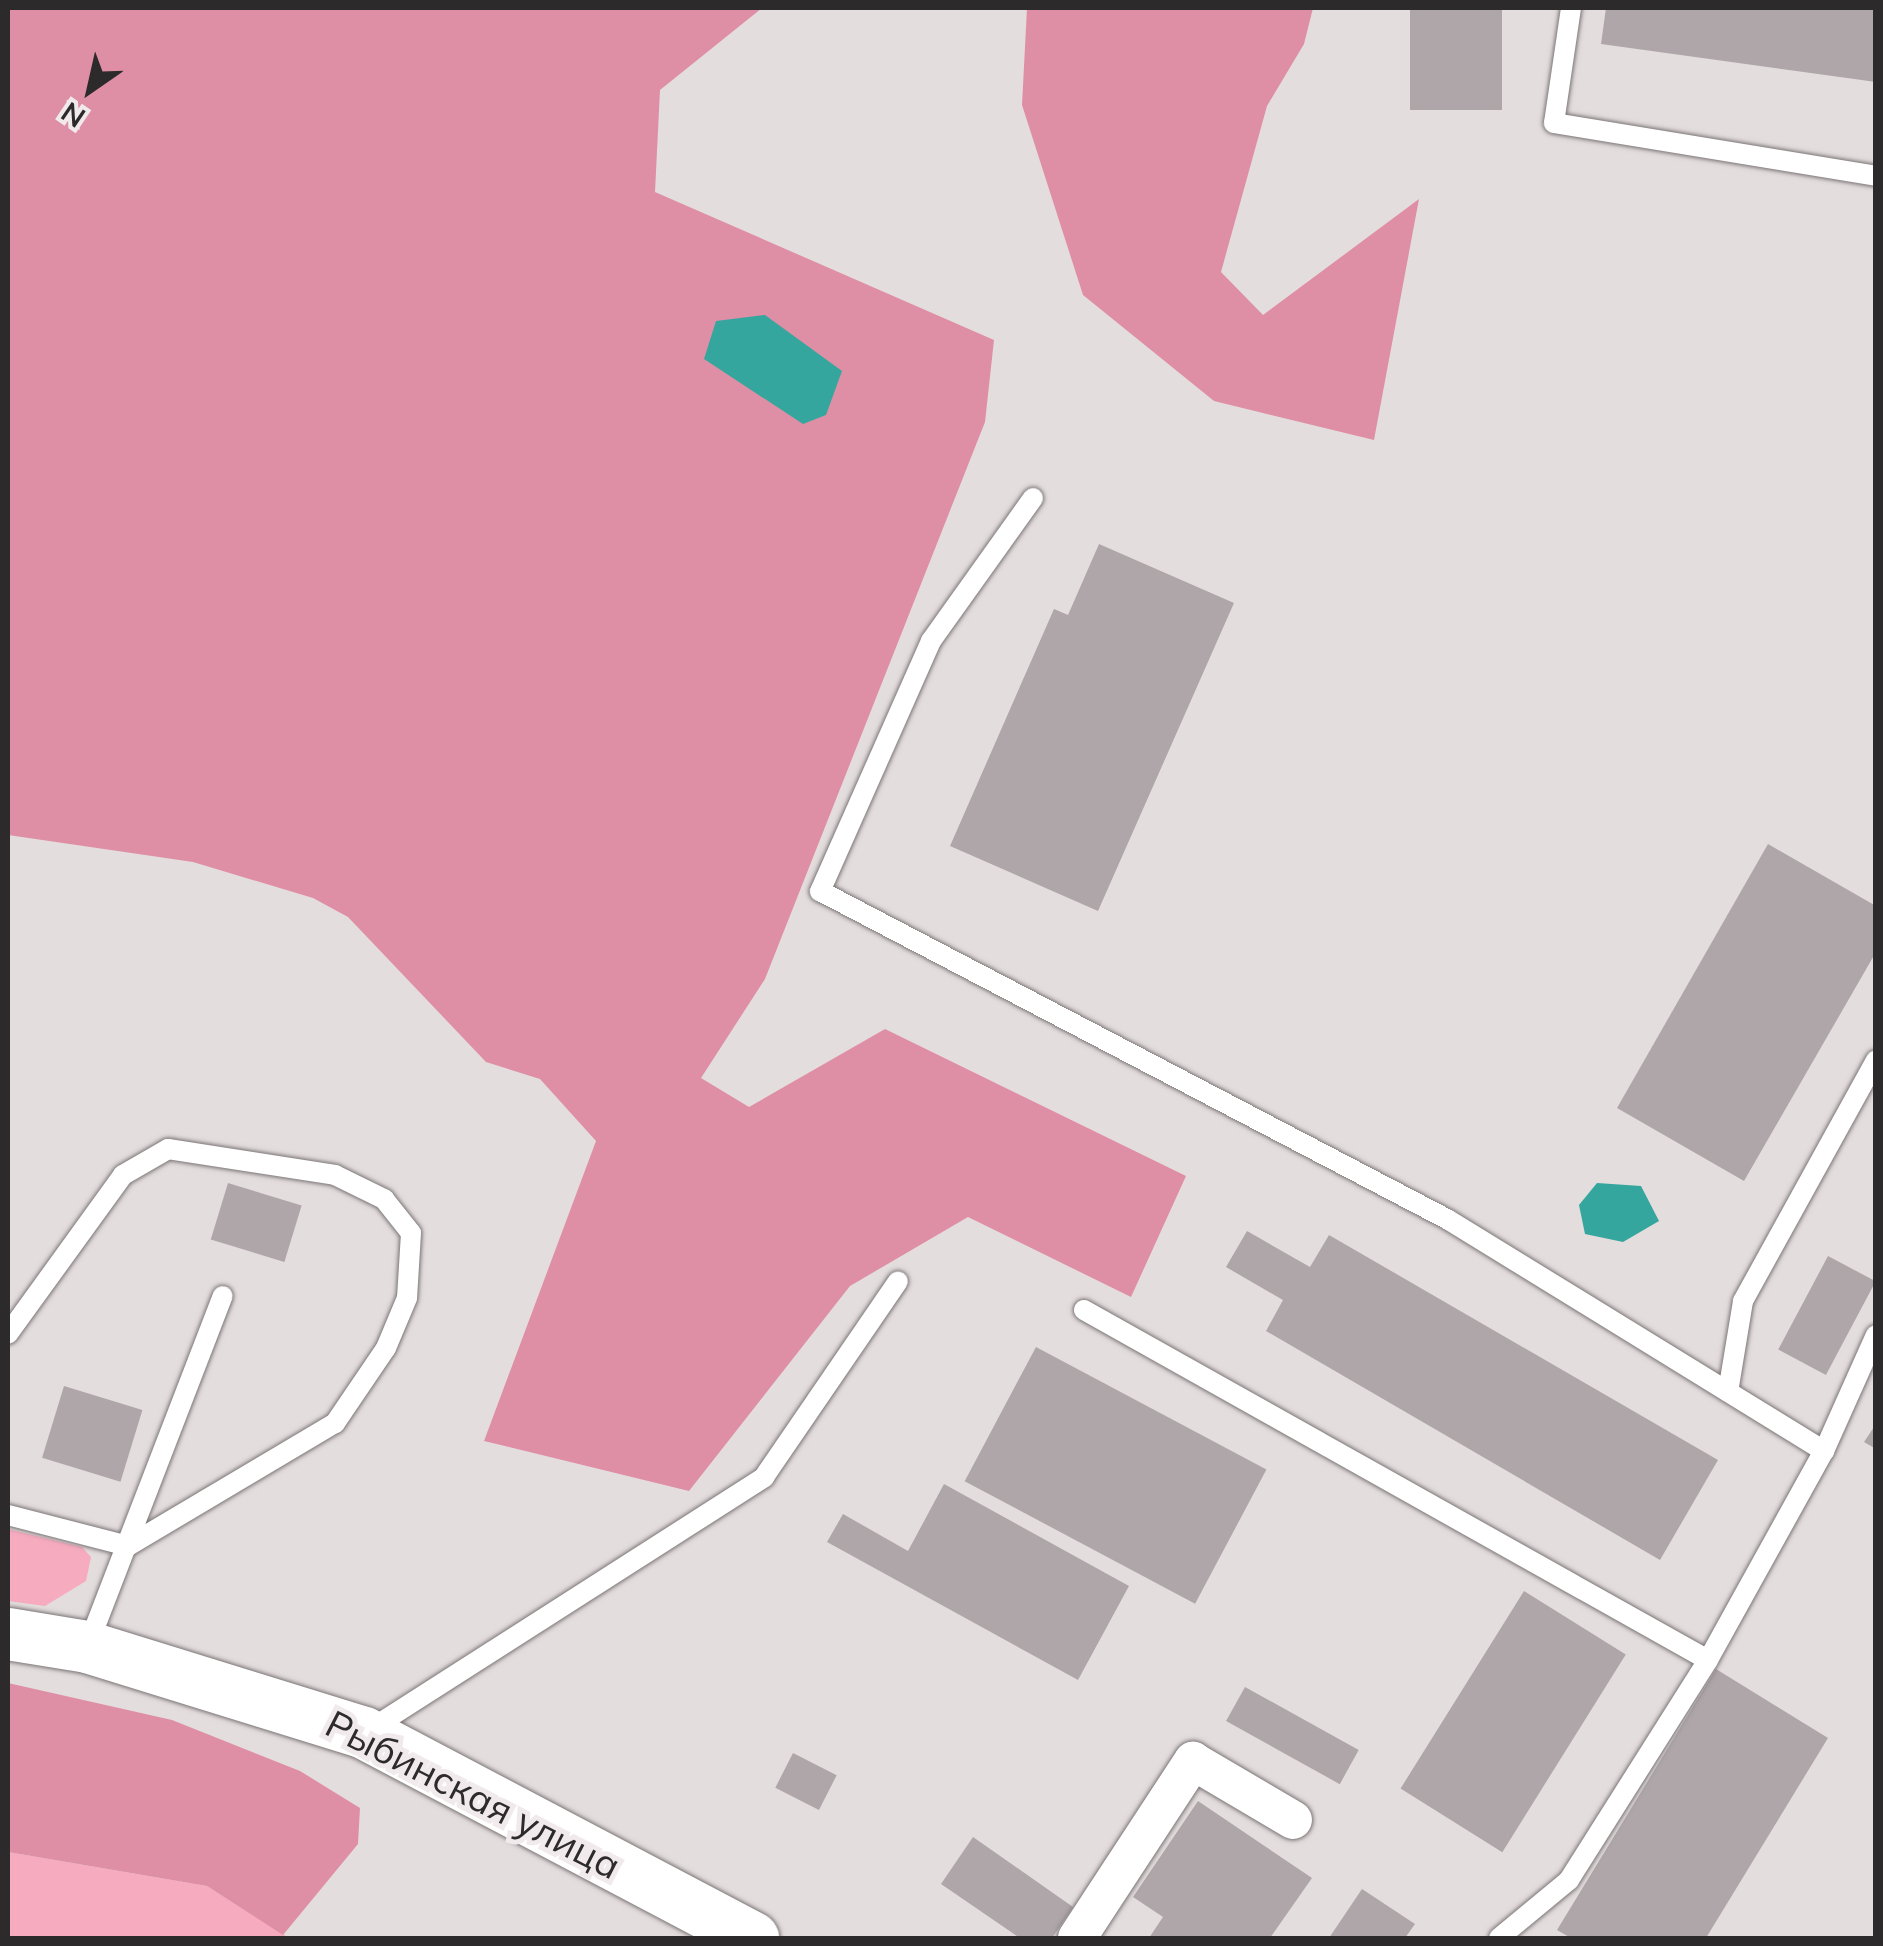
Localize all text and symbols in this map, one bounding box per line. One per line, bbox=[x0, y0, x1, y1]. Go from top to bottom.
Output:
north arrow bbox=[40, 40, 140, 140]
text: N bbox=[54, 95, 92, 136]
street label: Рыбинская улица bbox=[318, 1701, 628, 1889]

